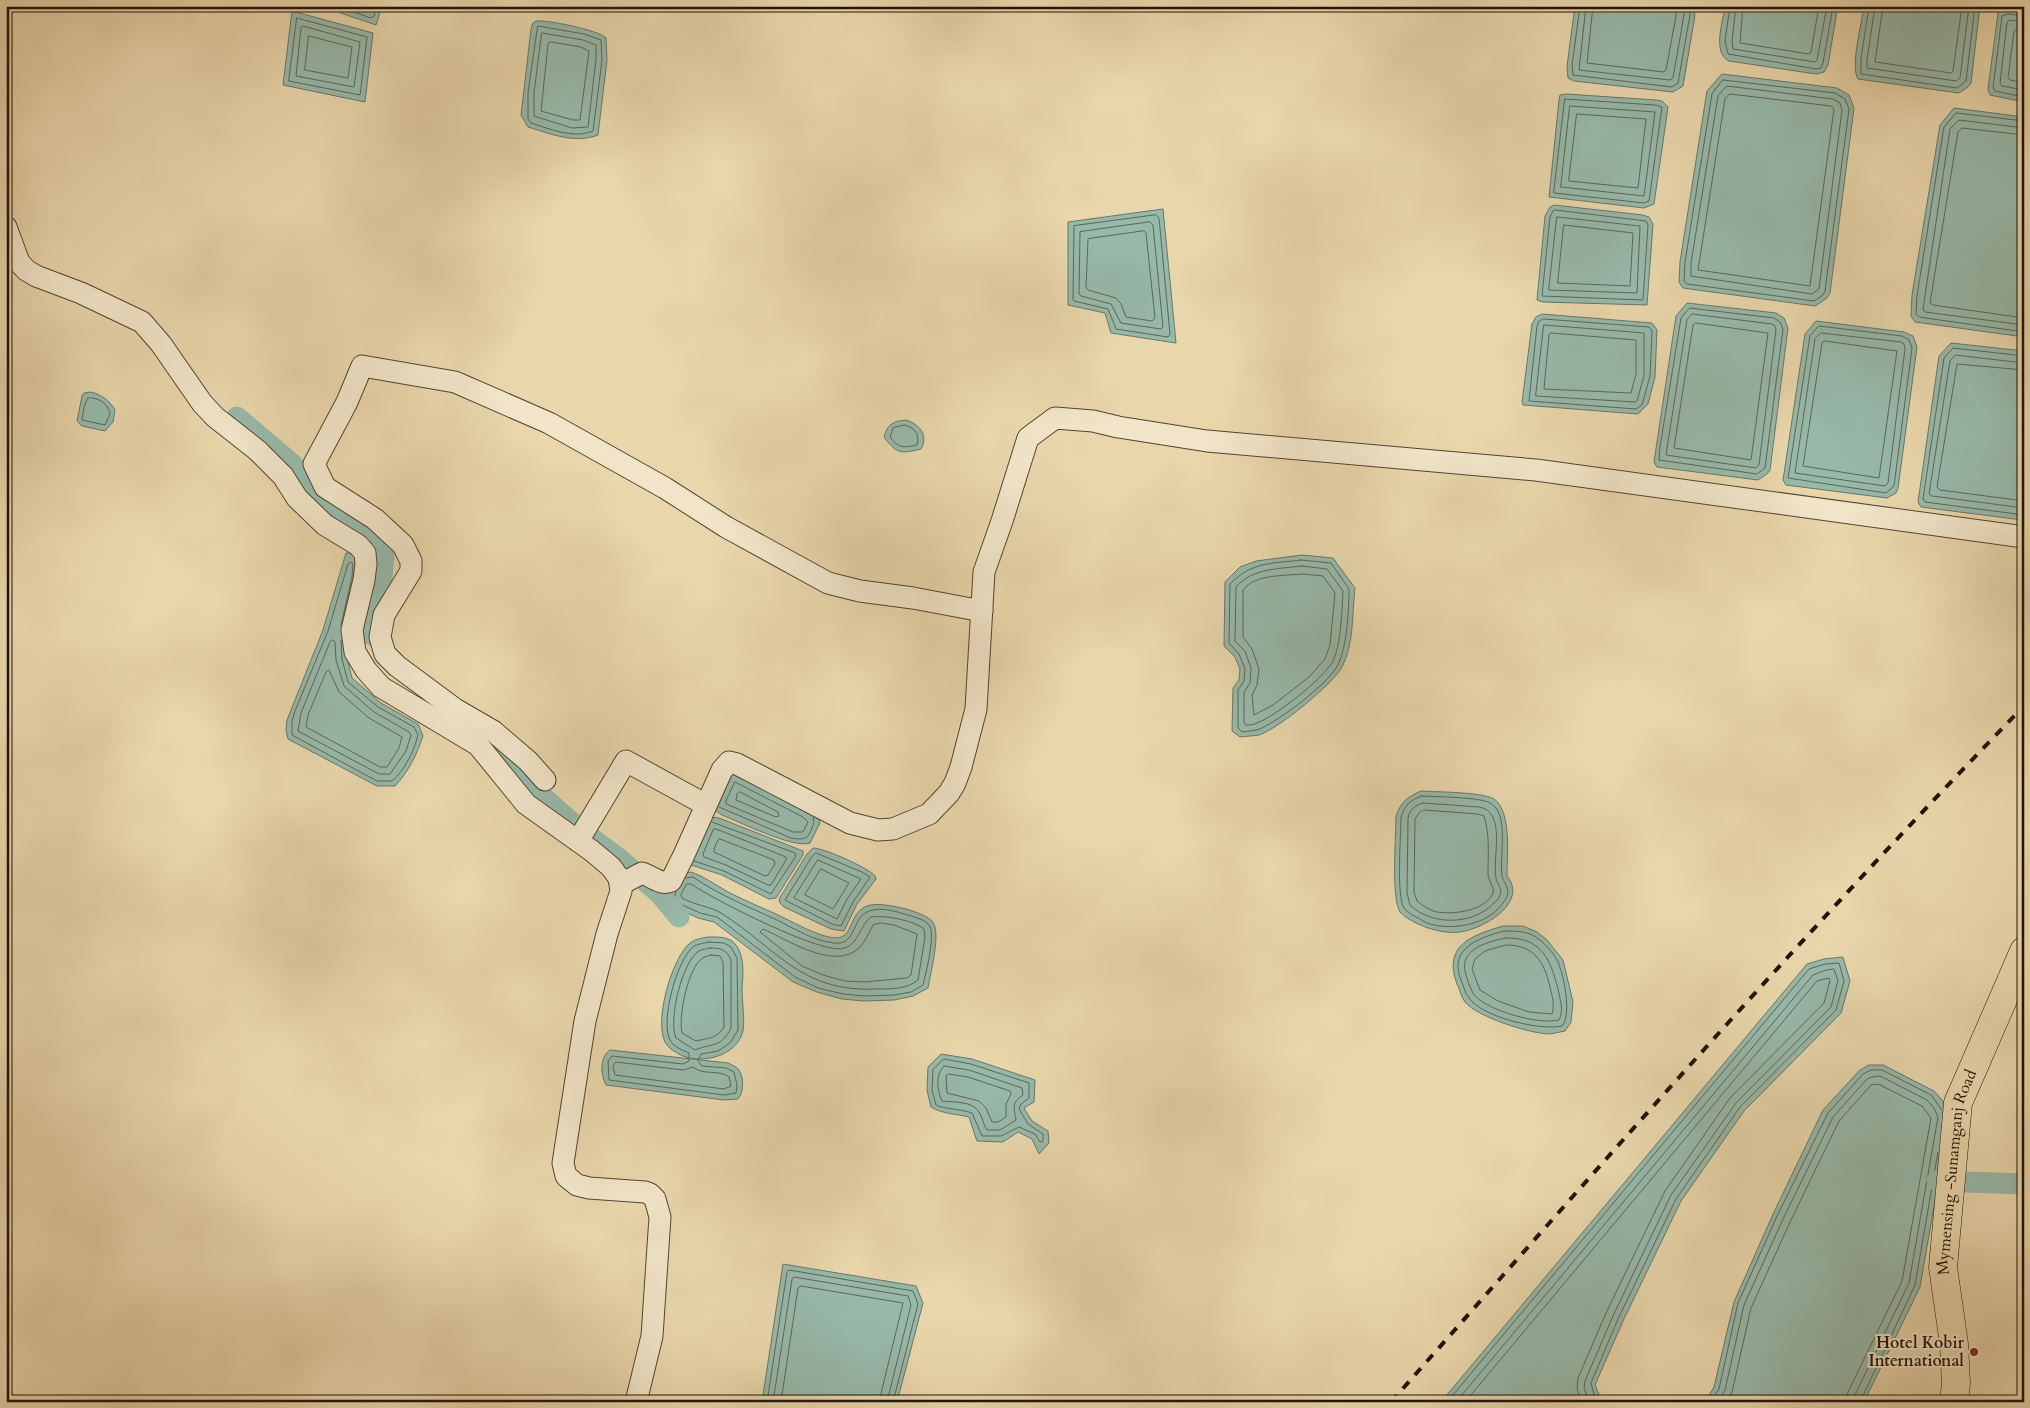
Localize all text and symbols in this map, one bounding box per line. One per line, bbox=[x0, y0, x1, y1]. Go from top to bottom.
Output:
street label: Mymensing -Sunamganj Road bbox=[1931, 1066, 1982, 1276]
place label: Hotel Kobir International bbox=[1868, 1332, 1965, 1372]
marker: Hotel Kobir International bbox=[1968, 1346, 1980, 1358]

